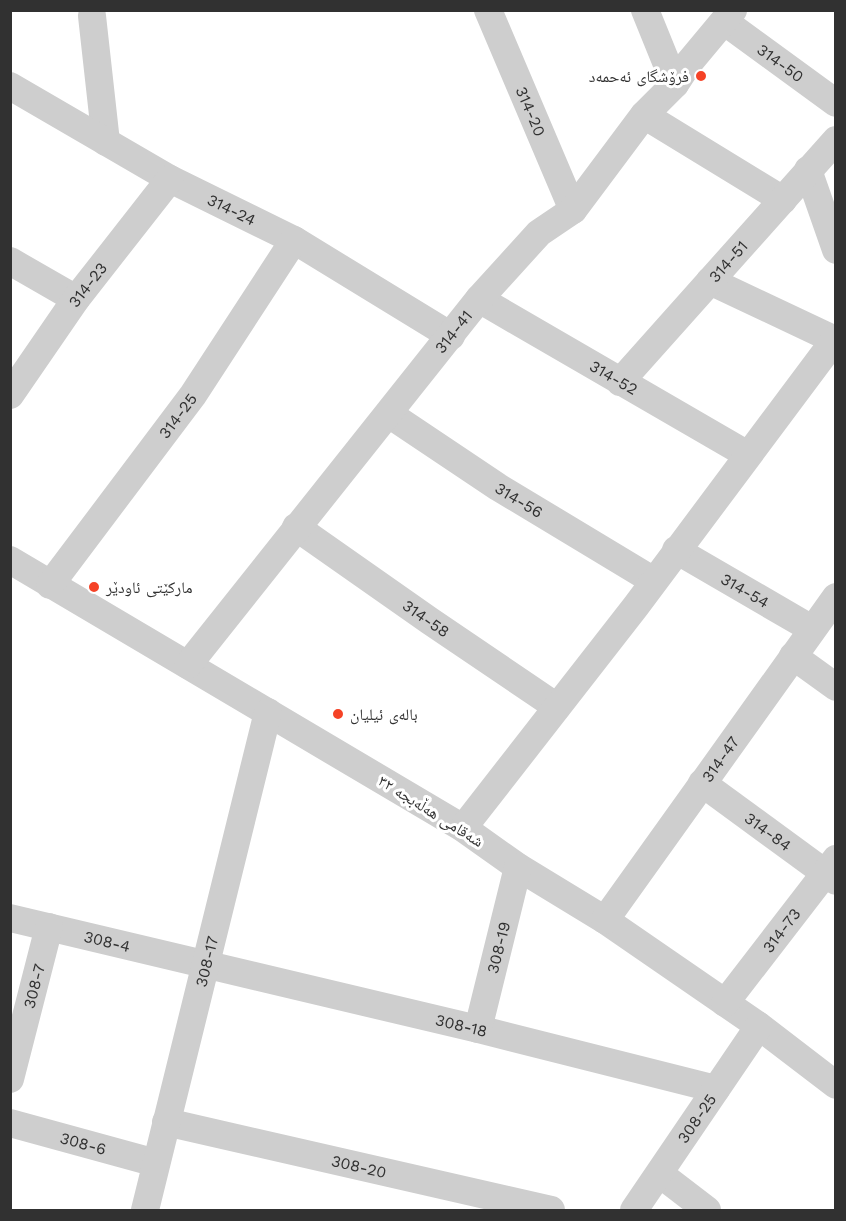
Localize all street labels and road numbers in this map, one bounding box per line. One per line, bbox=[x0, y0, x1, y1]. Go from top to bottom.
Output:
street label: 314-50 bbox=[754, 39, 808, 86]
street label: 314-20 bbox=[512, 84, 550, 139]
street label: 314-24 bbox=[205, 190, 259, 229]
street label: 314-51 bbox=[704, 237, 751, 286]
street label: 314-23 bbox=[64, 258, 111, 310]
street label: 314-41 bbox=[430, 306, 476, 357]
street label: 314-52 bbox=[587, 356, 641, 399]
street label: 314-25 bbox=[154, 389, 201, 442]
street label: 314-56 bbox=[492, 478, 547, 522]
street label: 314-54 bbox=[718, 569, 773, 612]
street label: 314-58 bbox=[399, 595, 453, 641]
street label: 314-47 bbox=[697, 732, 743, 785]
street label: شەقامی هەڵەبجە ٣٢ bbox=[374, 771, 487, 852]
street label: 314-84 bbox=[741, 808, 795, 855]
street label: 314-73 bbox=[758, 904, 804, 956]
street label: 308-19 bbox=[483, 920, 514, 975]
street label: 308-4 bbox=[82, 926, 133, 956]
street label: 308-17 bbox=[191, 934, 222, 989]
street label: 308-7 bbox=[19, 962, 49, 1010]
street label: 308-18 bbox=[434, 1010, 489, 1041]
street label: 308-25 bbox=[673, 1090, 720, 1146]
street label: 308-6 bbox=[58, 1128, 108, 1158]
street label: 308-20 bbox=[330, 1151, 388, 1182]

